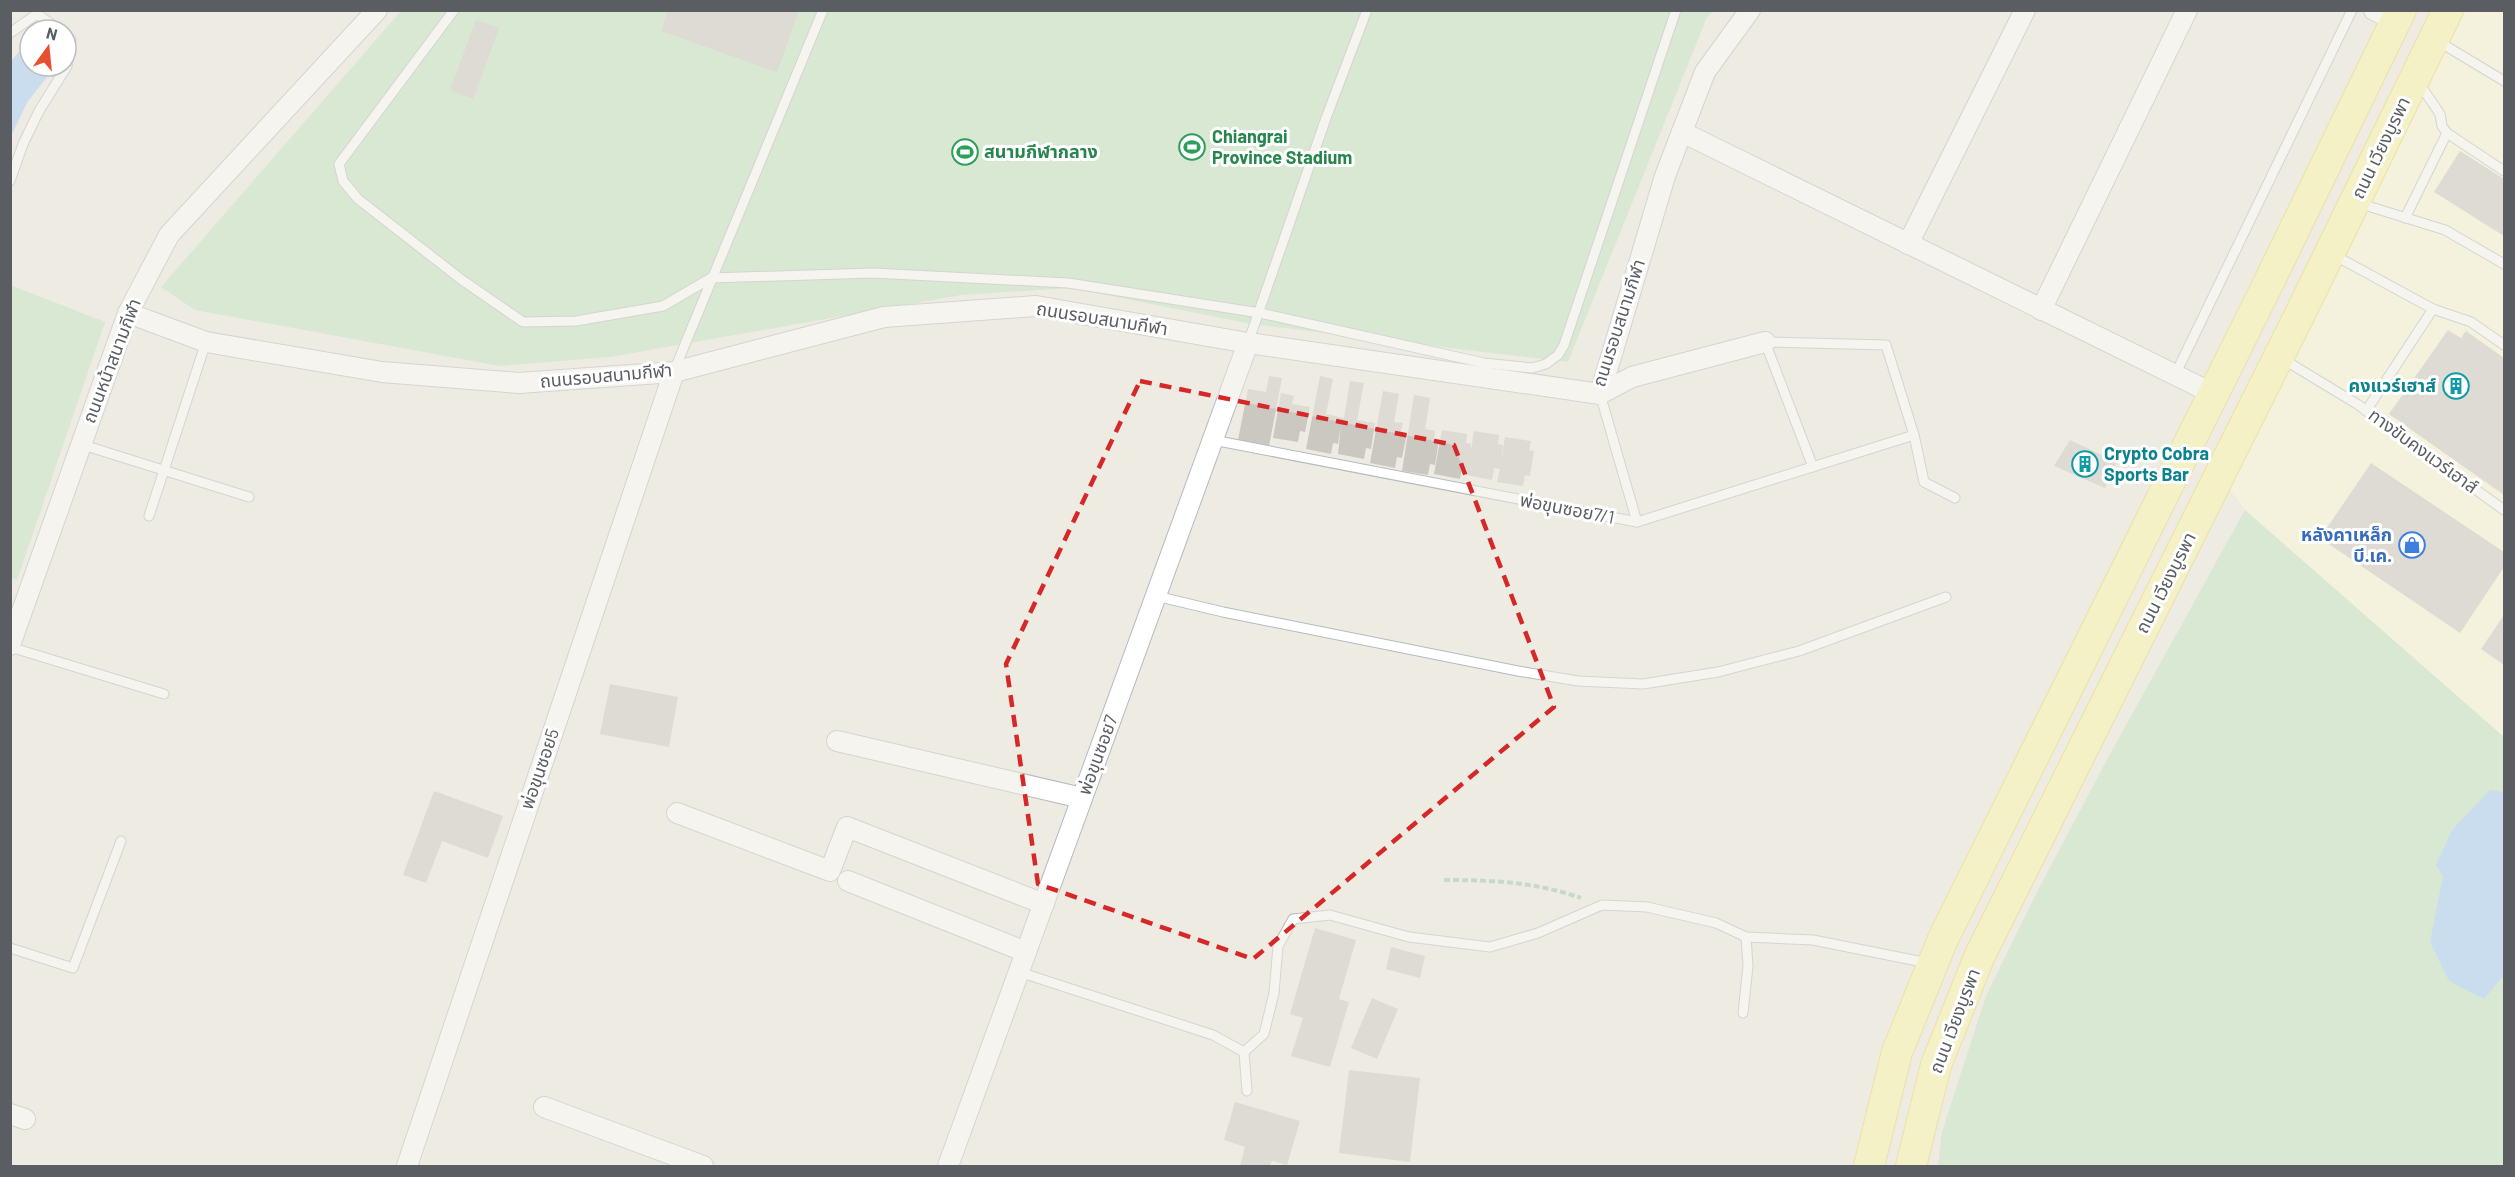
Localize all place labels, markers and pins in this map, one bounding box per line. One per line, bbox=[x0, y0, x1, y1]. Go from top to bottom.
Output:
place label: Chiangrai Province Stadium bbox=[1212, 125, 1352, 168]
sports icon: Chiangrai Province Stadium bbox=[1177, 132, 1207, 162]
sports icon: สนามกีฬากลาง bbox=[950, 137, 980, 167]
place label: สนามกีฬากลาง bbox=[984, 140, 1098, 162]
building icon: คงแวร์เฮาส์ bbox=[2441, 371, 2471, 401]
place label: คงแวร์เฮาส์ bbox=[2349, 374, 2436, 396]
place label: Crypto Cobra Sports Bar bbox=[2104, 442, 2209, 485]
building icon: Crypto Cobra Sports Bar bbox=[2070, 449, 2100, 479]
place label: หลังคาเหล็ก บี.เค. bbox=[2301, 523, 2392, 566]
shop icon: หลังคาเหล็ก บี.เค. bbox=[2397, 530, 2427, 560]

